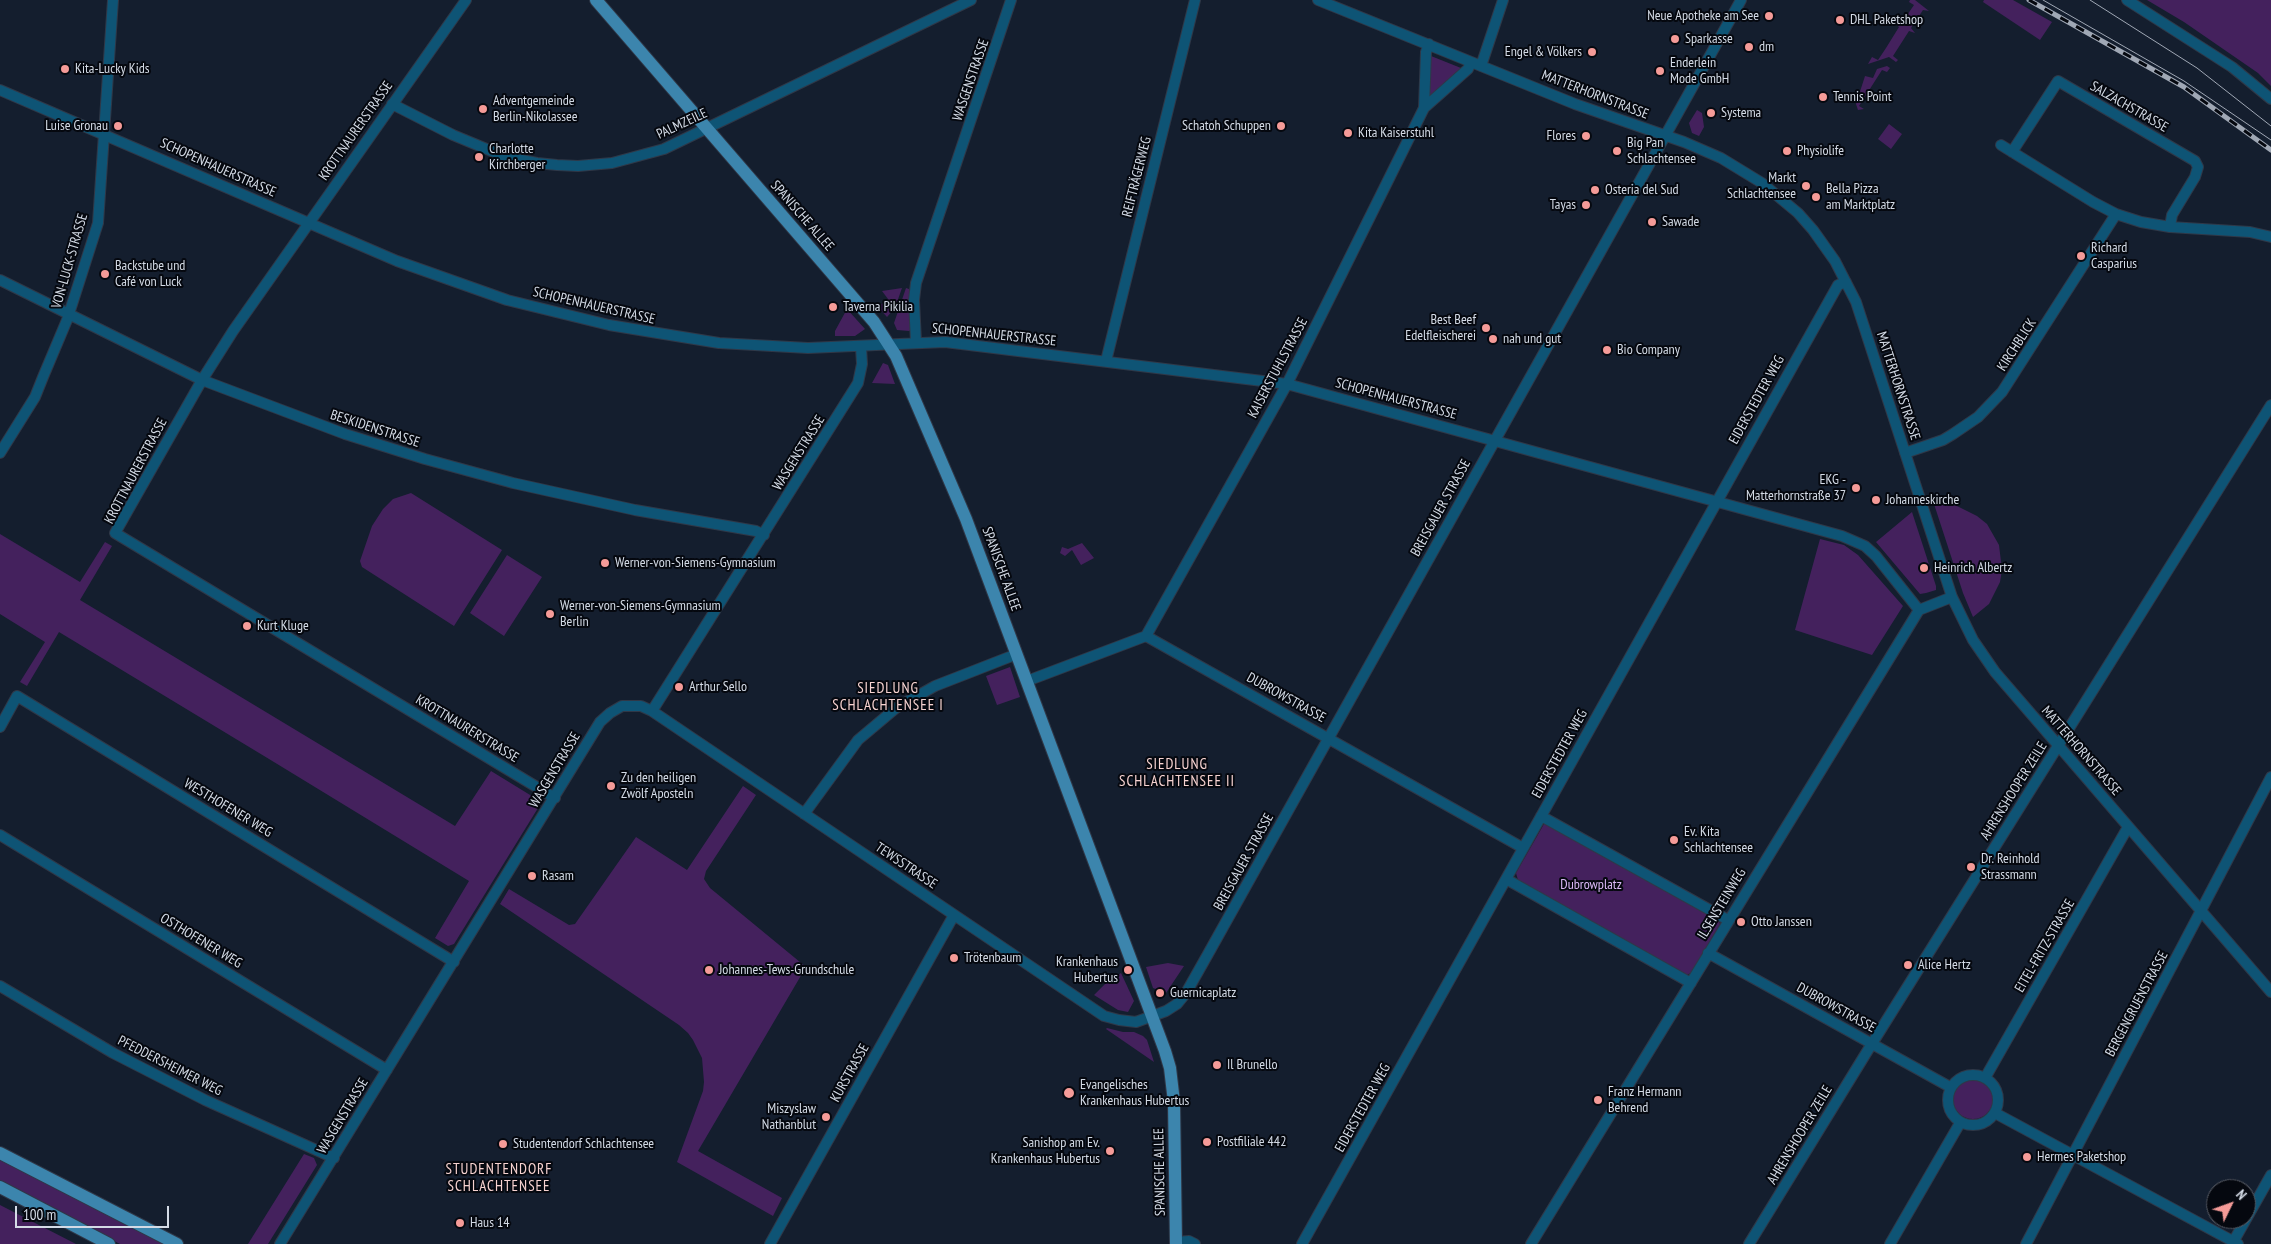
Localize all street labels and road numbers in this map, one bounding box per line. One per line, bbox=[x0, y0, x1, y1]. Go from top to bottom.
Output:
street label: WASGENSTRASSE bbox=[949, 37, 993, 123]
street label: MATTERHORNSTRASSE bbox=[1539, 67, 1651, 123]
street label: KROTTNAURERSTRASSE bbox=[315, 78, 397, 184]
street label: SALZACHSTRASSE bbox=[2087, 78, 2171, 136]
street label: PALMZEILE bbox=[654, 105, 710, 143]
street label: SCHOPENHAUERSTRASSE bbox=[158, 135, 278, 201]
street label: REIFTRÄGERWEG bbox=[1119, 135, 1155, 219]
street label: SPANISCHE ALLEE bbox=[767, 177, 837, 255]
street label: VON-LUCK-STRASSE bbox=[48, 211, 92, 311]
street label: SCHOPENHAUERSTRASSE bbox=[531, 284, 657, 328]
street label: KAISERSTUHLSTRASSE bbox=[1244, 315, 1312, 421]
street label: KIRCHBLICK bbox=[1994, 316, 2040, 374]
street label: SCHOPENHAUERSTRASSE bbox=[931, 320, 1057, 350]
street label: MATTERHORNSTRASSE bbox=[1873, 330, 1923, 442]
street label: EIDERSTEDTER WEG bbox=[1726, 353, 1788, 447]
street label: SCHOPENHAUERSTRASSE bbox=[1334, 375, 1458, 423]
street label: BESKIDENSTRASSE bbox=[328, 407, 422, 451]
street label: WASGENSTRASSE bbox=[769, 412, 829, 494]
street label: KROTTNAURERSTRASSE bbox=[101, 415, 171, 527]
street label: BREISGAUER STRASSE bbox=[1407, 457, 1475, 559]
street label: SPANISCHE ALLEE bbox=[978, 525, 1024, 613]
street label: DUBROWSTRASSE bbox=[1244, 669, 1328, 727]
street label: KROTTNAURERSTRASSE bbox=[412, 692, 522, 766]
street label: MATTERHORNSTRASSE bbox=[2038, 703, 2124, 799]
street label: EIDERSTEDTER WEG bbox=[1529, 707, 1591, 801]
street label: WASGENSTRASSE bbox=[526, 729, 584, 811]
street label: AHRENSHOOPER ZEILE bbox=[1977, 739, 2051, 843]
street label: WESTHOFENER WEG bbox=[181, 775, 275, 841]
street label: BREISGAUER STRASSE bbox=[1210, 811, 1278, 913]
street label: TEWSSTRASSE bbox=[872, 839, 940, 893]
street label: ILSENSTEINWEG bbox=[1694, 865, 1750, 943]
street label: EITEL-FRITZ-STRASSE bbox=[2012, 896, 2078, 996]
street label: OSTHOFENER WEG bbox=[157, 910, 245, 972]
street label: BERGENGRUENSTRASSE bbox=[2102, 948, 2172, 1060]
street label: DUBROWSTRASSE bbox=[1794, 979, 1878, 1037]
street label: PFEDDERSHEIMER WEG bbox=[115, 1032, 225, 1100]
street label: KURSTRASSE bbox=[827, 1041, 873, 1105]
street label: EIDERSTEDTER WEG bbox=[1332, 1061, 1394, 1155]
street label: WASGENSTRASSE bbox=[314, 1075, 372, 1157]
street label: AHRENSHOOPER ZEILE bbox=[1764, 1082, 1836, 1188]
street label: SPANISCHE ALLEE bbox=[1151, 1128, 1169, 1216]

